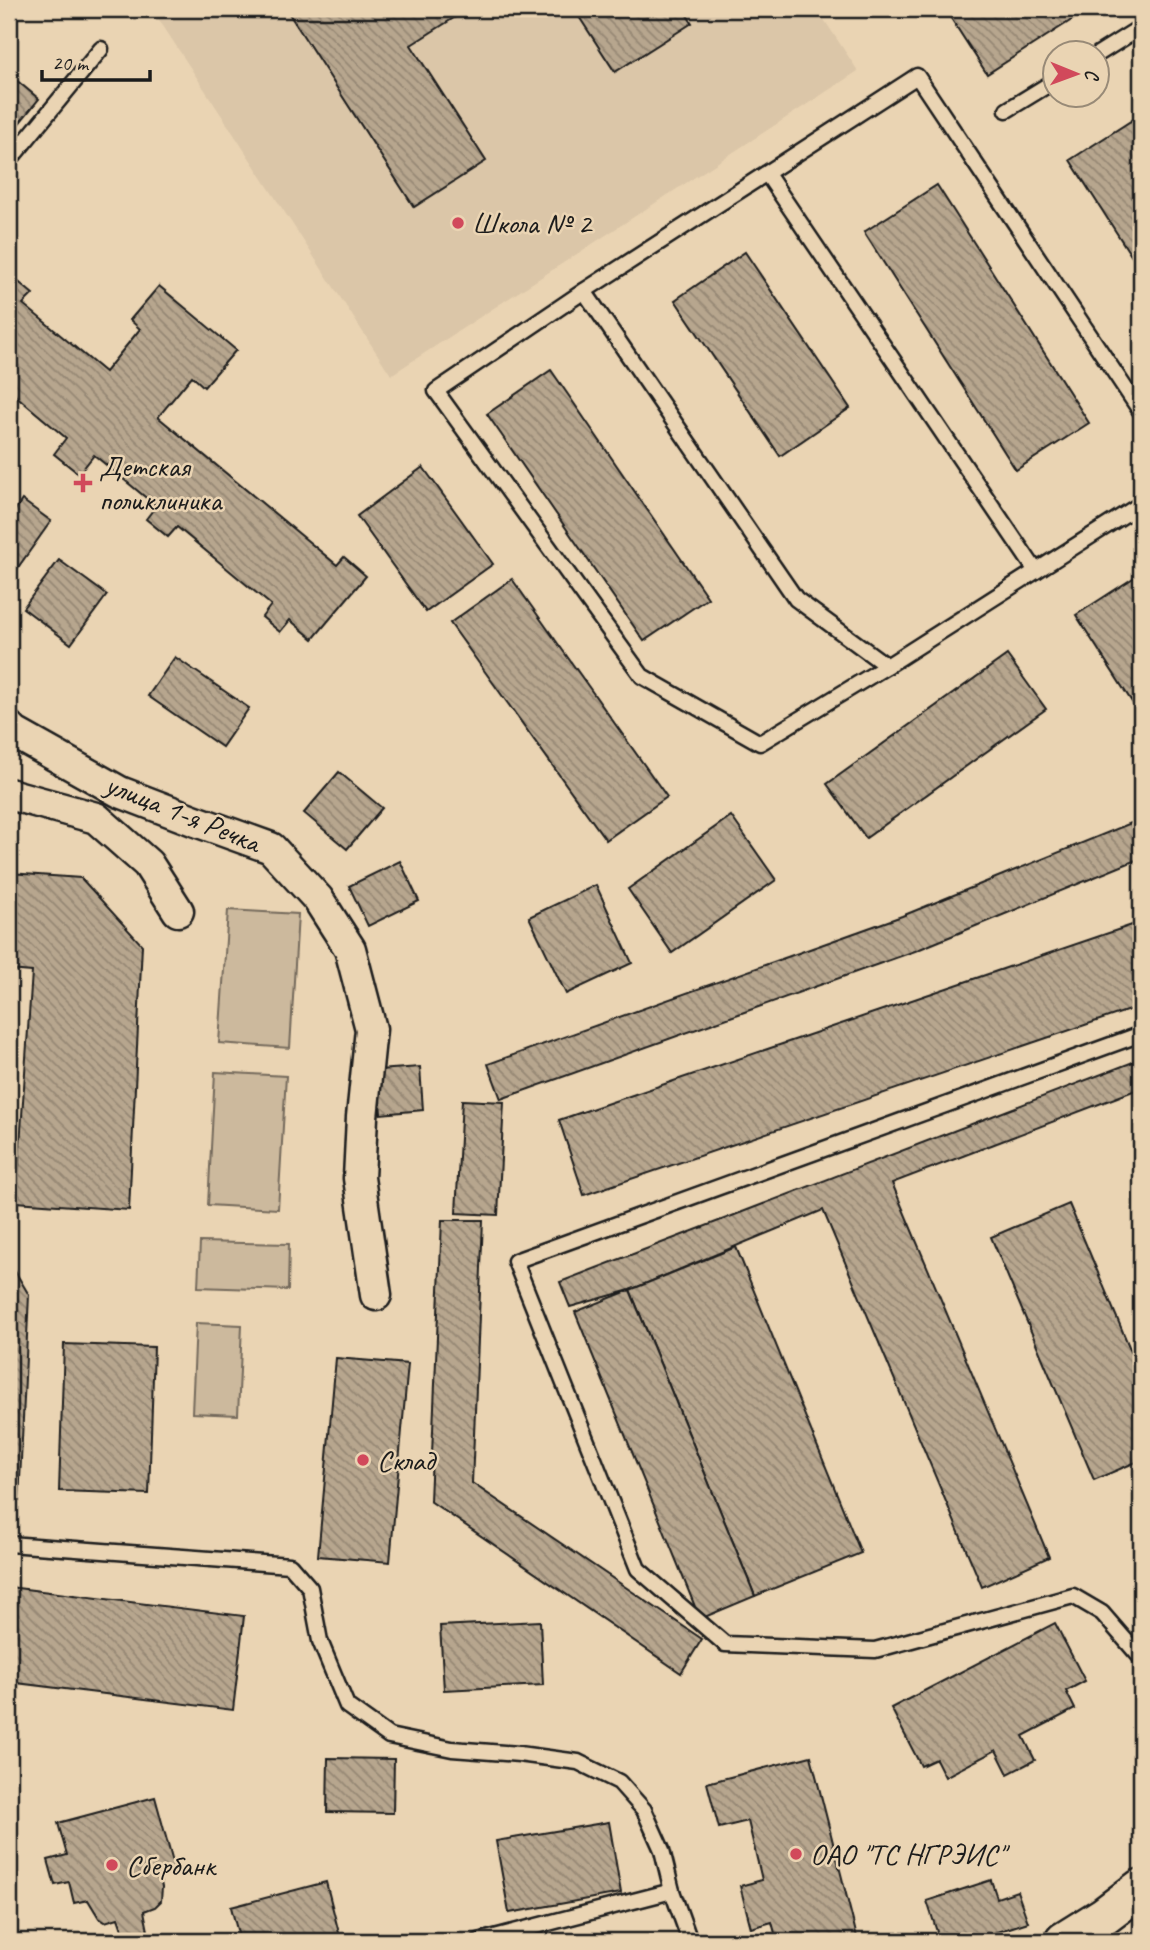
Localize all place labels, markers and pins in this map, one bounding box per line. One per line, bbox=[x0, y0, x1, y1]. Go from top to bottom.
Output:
place label: Школа № 2 bbox=[472, 204, 593, 242]
marker: Школа № 2 bbox=[450, 215, 466, 231]
place label: Детская поликлиника bbox=[99, 447, 223, 519]
marker: Детская поликлиника bbox=[73, 473, 93, 493]
place label: Склад bbox=[377, 1441, 438, 1479]
marker: Склад bbox=[355, 1452, 371, 1468]
place label: ОАО "ТС НГРЭИС" bbox=[810, 1835, 1010, 1873]
place label: Сбербанк bbox=[126, 1846, 217, 1884]
marker: ОАО "ТС НГРЭИС" bbox=[788, 1846, 804, 1862]
marker: Сбербанк bbox=[104, 1857, 120, 1873]

